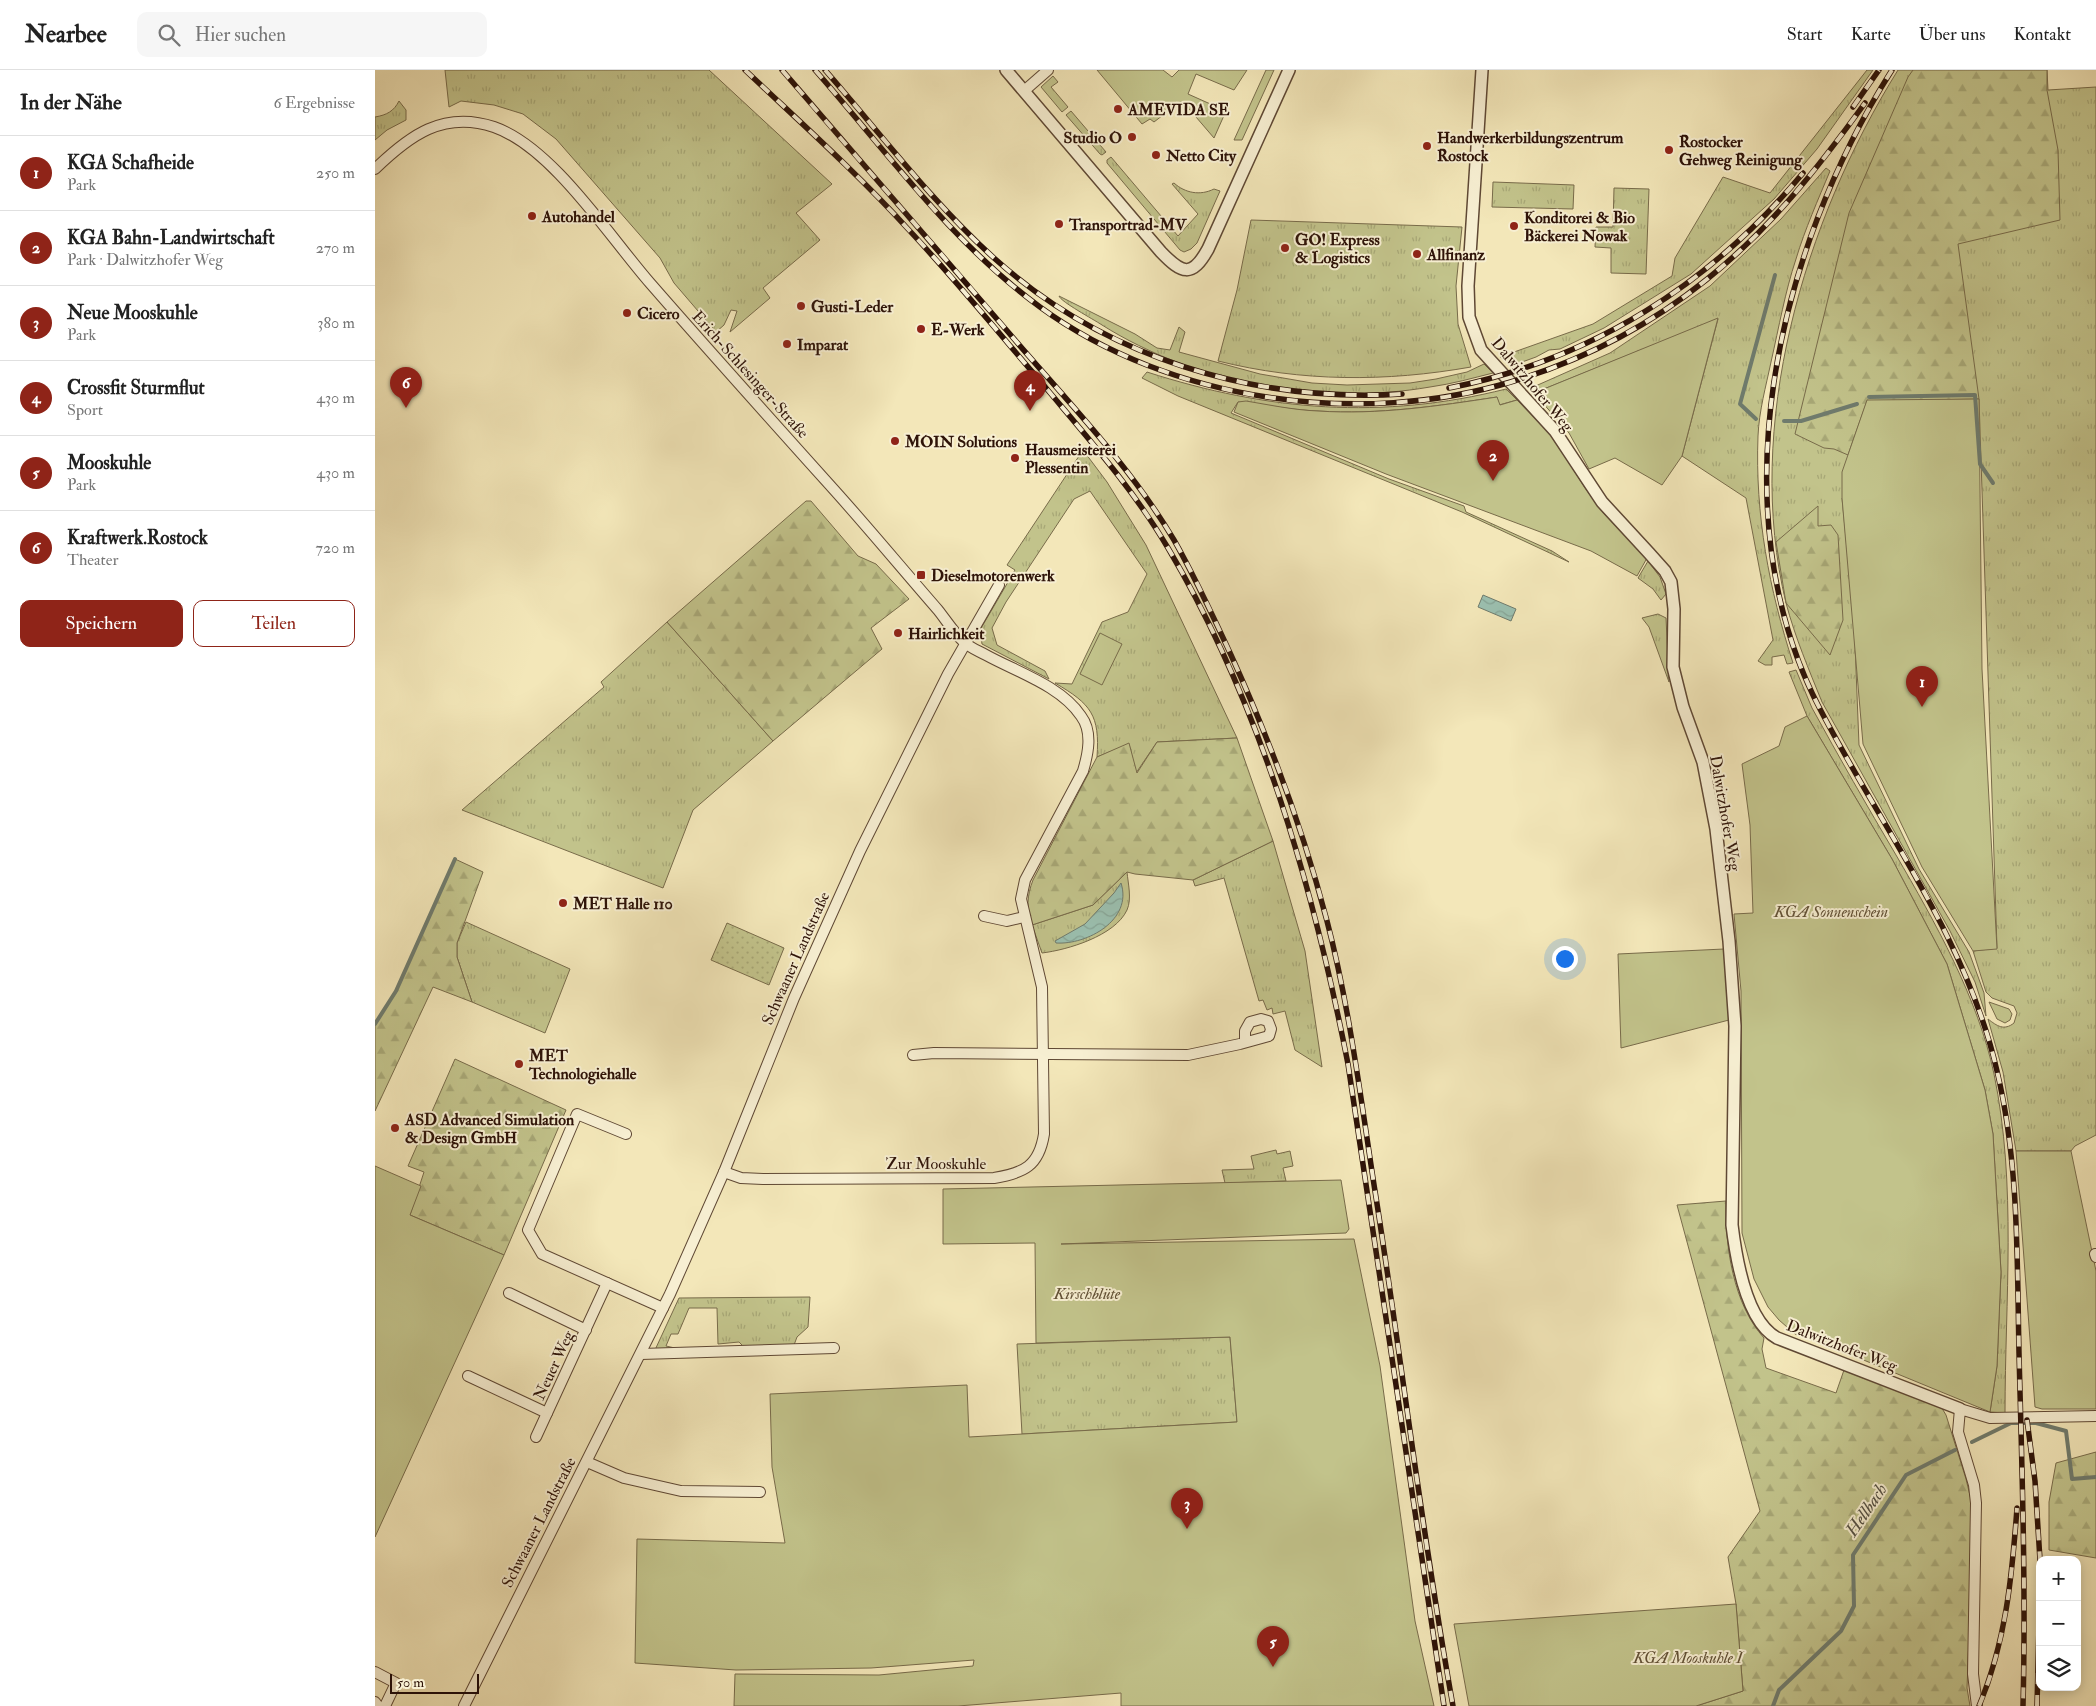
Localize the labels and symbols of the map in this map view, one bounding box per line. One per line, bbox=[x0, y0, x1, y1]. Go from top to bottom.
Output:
place label: AMEVIDA SE bbox=[1127, 100, 1230, 120]
marker: AMEVIDA SE bbox=[1112, 103, 1124, 115]
place label: Studio O bbox=[1063, 128, 1122, 148]
place label: Handwerkerbildungszentrum Rostock bbox=[1437, 128, 1624, 166]
marker: Studio O bbox=[1126, 131, 1138, 143]
place label: Rostocker Gehweg Reinigung bbox=[1679, 132, 1803, 171]
marker: Handwerkerbildungszentrum Rostock bbox=[1421, 140, 1433, 152]
marker: Rostocker Gehweg Reinigung bbox=[1663, 144, 1675, 156]
place label: Netto City bbox=[1165, 146, 1237, 167]
marker: Netto City bbox=[1150, 149, 1162, 161]
place label: Autohandel bbox=[541, 207, 616, 227]
place label: Konditorei & Bio Bäckerei Nowak bbox=[1524, 208, 1635, 246]
marker: Autohandel bbox=[526, 210, 538, 222]
place label: Transportrad-MV bbox=[1068, 215, 1188, 236]
marker: Transportrad-MV bbox=[1053, 218, 1065, 230]
marker: Konditorei & Bio Bäckerei Nowak bbox=[1508, 220, 1520, 232]
place label: GO! Express & Logistics bbox=[1295, 230, 1380, 269]
marker: GO! Express & Logistics bbox=[1279, 242, 1291, 254]
place label: Allfinanz bbox=[1426, 245, 1485, 265]
marker: Allfinanz bbox=[1411, 248, 1423, 260]
place label: Gusti-Leder bbox=[811, 297, 894, 317]
marker: Gusti-Leder bbox=[795, 300, 807, 312]
place label: Cicero bbox=[637, 304, 680, 324]
marker: Cicero bbox=[621, 307, 633, 319]
street label: Erich-Schlesinger-Straße bbox=[688, 307, 813, 443]
place label: E-Werk bbox=[931, 320, 985, 340]
marker: E-Werk bbox=[915, 323, 927, 335]
street label: Dalwitzhofer Weg bbox=[1487, 333, 1578, 437]
place label: Imparat bbox=[797, 335, 849, 356]
marker: Imparat bbox=[781, 338, 793, 350]
pin: 6 bbox=[390, 367, 422, 408]
pin: 4 bbox=[1014, 370, 1046, 411]
place label: MOIN Solutions bbox=[904, 432, 1017, 452]
marker: MOIN Solutions bbox=[889, 435, 901, 447]
place label: Hausmeisterei Plessentin bbox=[1025, 440, 1117, 478]
pin: 2 bbox=[1477, 440, 1509, 481]
marker: Hausmeisterei Plessentin bbox=[1009, 452, 1021, 464]
place label: Dieselmotorenwerk bbox=[931, 566, 1055, 586]
marker: Dieselmotorenwerk bbox=[915, 569, 927, 581]
place label: Hairlichkeit bbox=[908, 624, 985, 644]
marker: Hairlichkeit bbox=[892, 627, 904, 639]
pin: 1 bbox=[1906, 666, 1938, 707]
street label: Dalwitzhofer Weg bbox=[1705, 754, 1745, 874]
street label: Schwaaner Landstraße bbox=[758, 888, 834, 1028]
place label: MET Halle 110 bbox=[572, 894, 673, 914]
marker: MET Halle 110 bbox=[557, 897, 569, 909]
park label: KGA Sonnenschein bbox=[1773, 902, 1888, 922]
your location bbox=[1552, 946, 1578, 972]
place label: MET Technologiehalle bbox=[528, 1046, 637, 1085]
marker: MET Technologiehalle bbox=[513, 1058, 525, 1070]
place label: ASD Advanced Simulation & Design GmbH bbox=[404, 1110, 575, 1149]
marker: ASD Advanced Simulation & Design GmbH bbox=[389, 1122, 401, 1134]
street label: Zur Mooskuhle bbox=[886, 1154, 987, 1174]
park label: Kirschblüte bbox=[1053, 1284, 1121, 1304]
street label: Dalwitzhofer Weg bbox=[1783, 1316, 1901, 1377]
street label: Neuer Weg bbox=[529, 1326, 579, 1403]
street label: Schwaaner Landstraße bbox=[497, 1454, 581, 1591]
water label: Hellbach bbox=[1840, 1479, 1892, 1542]
pin: 3 bbox=[1171, 1488, 1203, 1529]
pin: 5 bbox=[1257, 1626, 1289, 1667]
park label: KGA Mooskuhle I bbox=[1632, 1648, 1745, 1668]
scale bar bbox=[390, 1671, 479, 1694]

